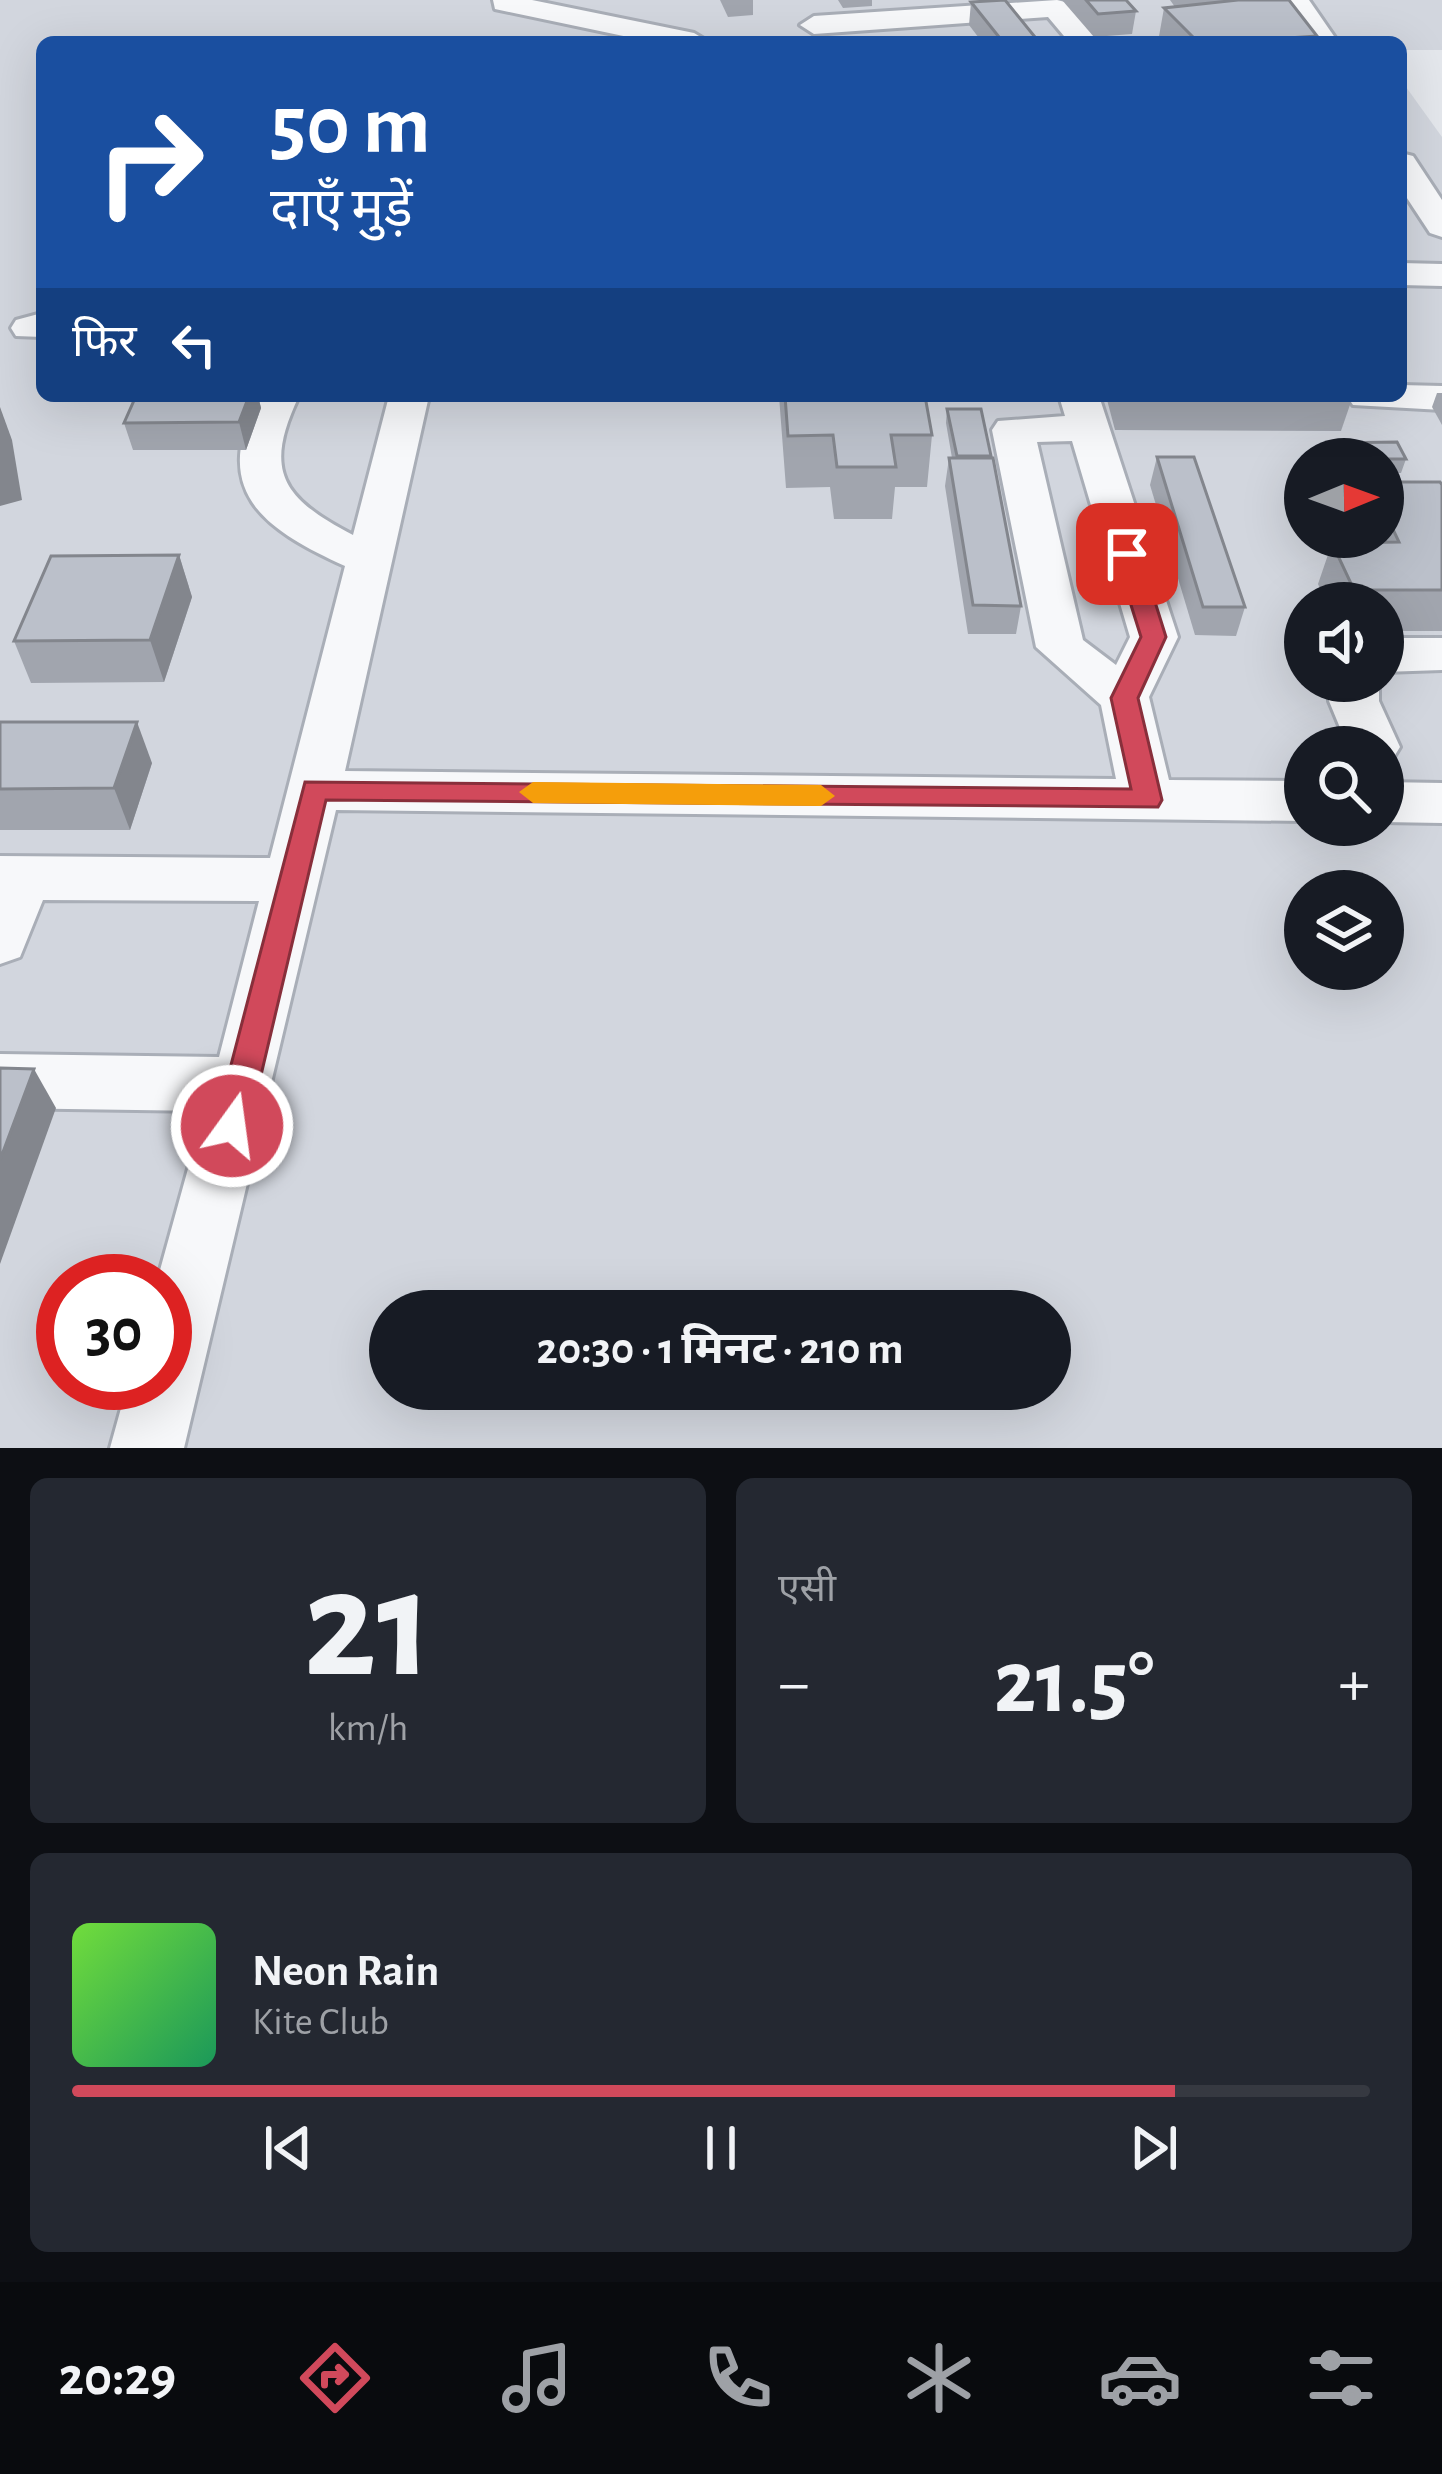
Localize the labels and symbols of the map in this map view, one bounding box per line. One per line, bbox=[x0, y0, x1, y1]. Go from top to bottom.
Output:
north arrow bbox=[1284, 438, 1404, 558]
pin bbox=[1076, 503, 1178, 605]
position arrow bbox=[169, 1063, 295, 1189]
speed limit sign: 30 bbox=[36, 1254, 192, 1410]

